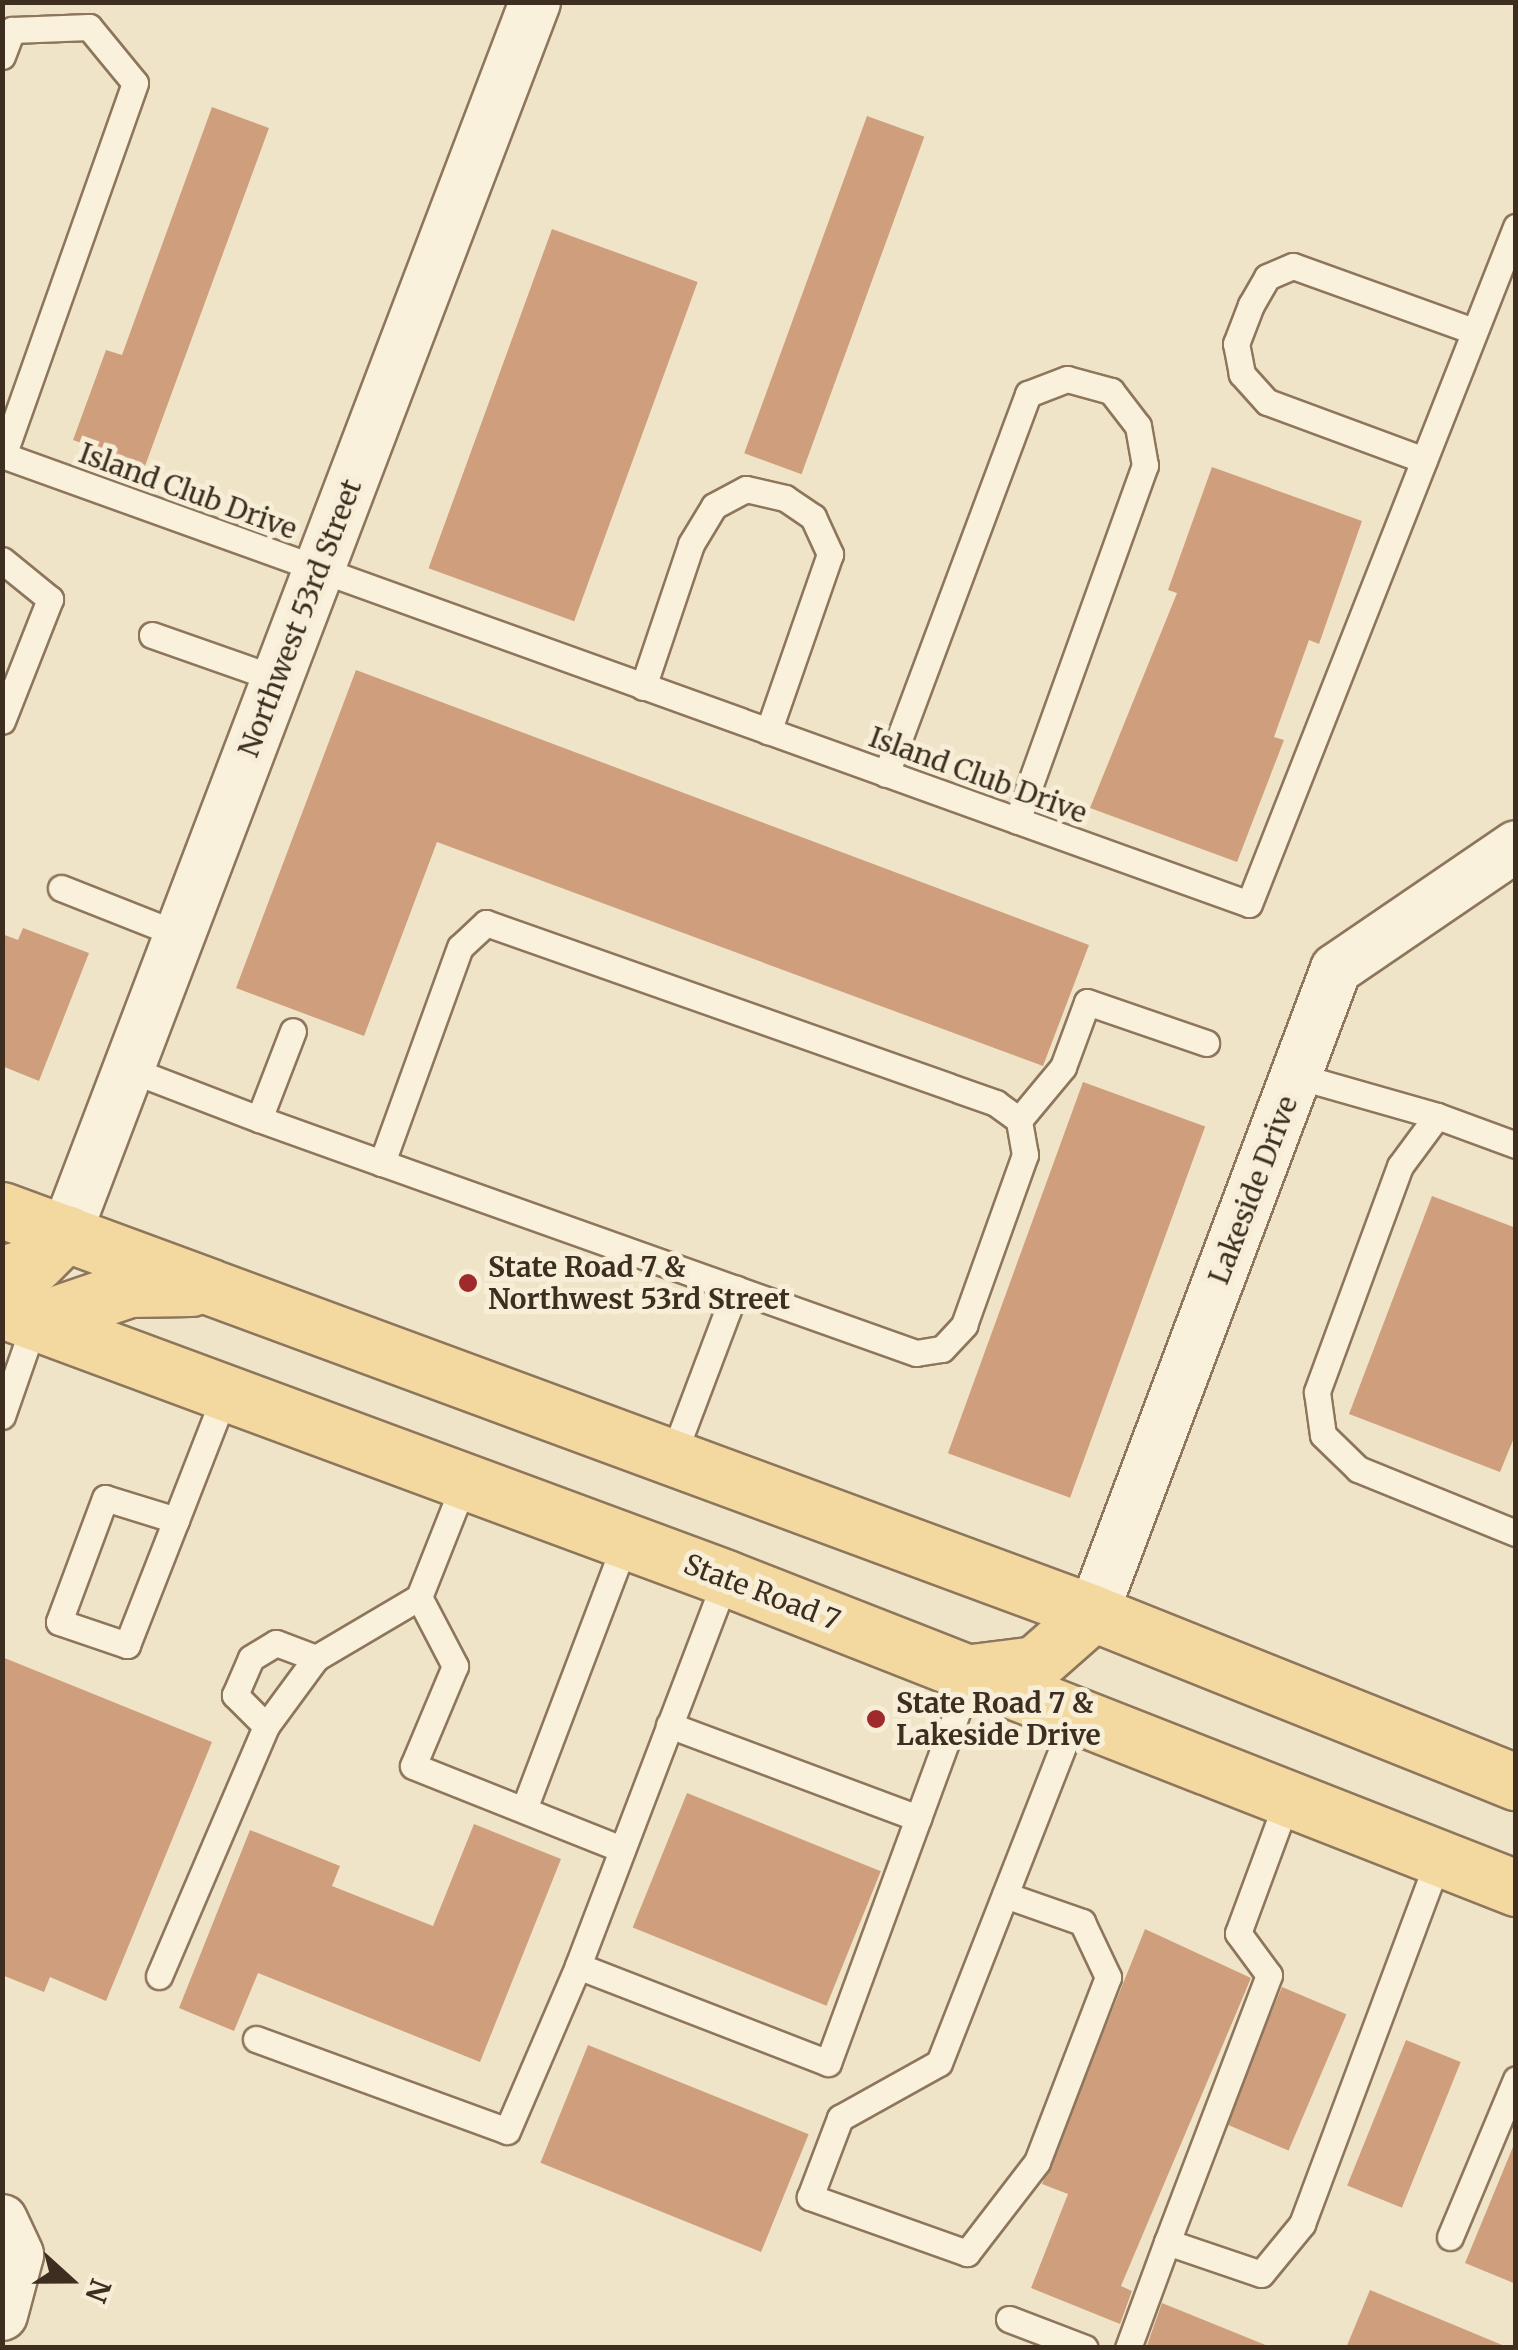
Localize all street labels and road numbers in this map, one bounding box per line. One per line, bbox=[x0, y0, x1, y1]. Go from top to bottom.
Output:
street label: Island Club Drive bbox=[75, 436, 301, 546]
street label: Northwest 53rd Street bbox=[232, 474, 368, 762]
street label: Island Club Drive bbox=[865, 720, 1091, 830]
street label: Lakeside Drive bbox=[1202, 1091, 1304, 1289]
street label: State Road 7 bbox=[679, 1547, 845, 1637]

